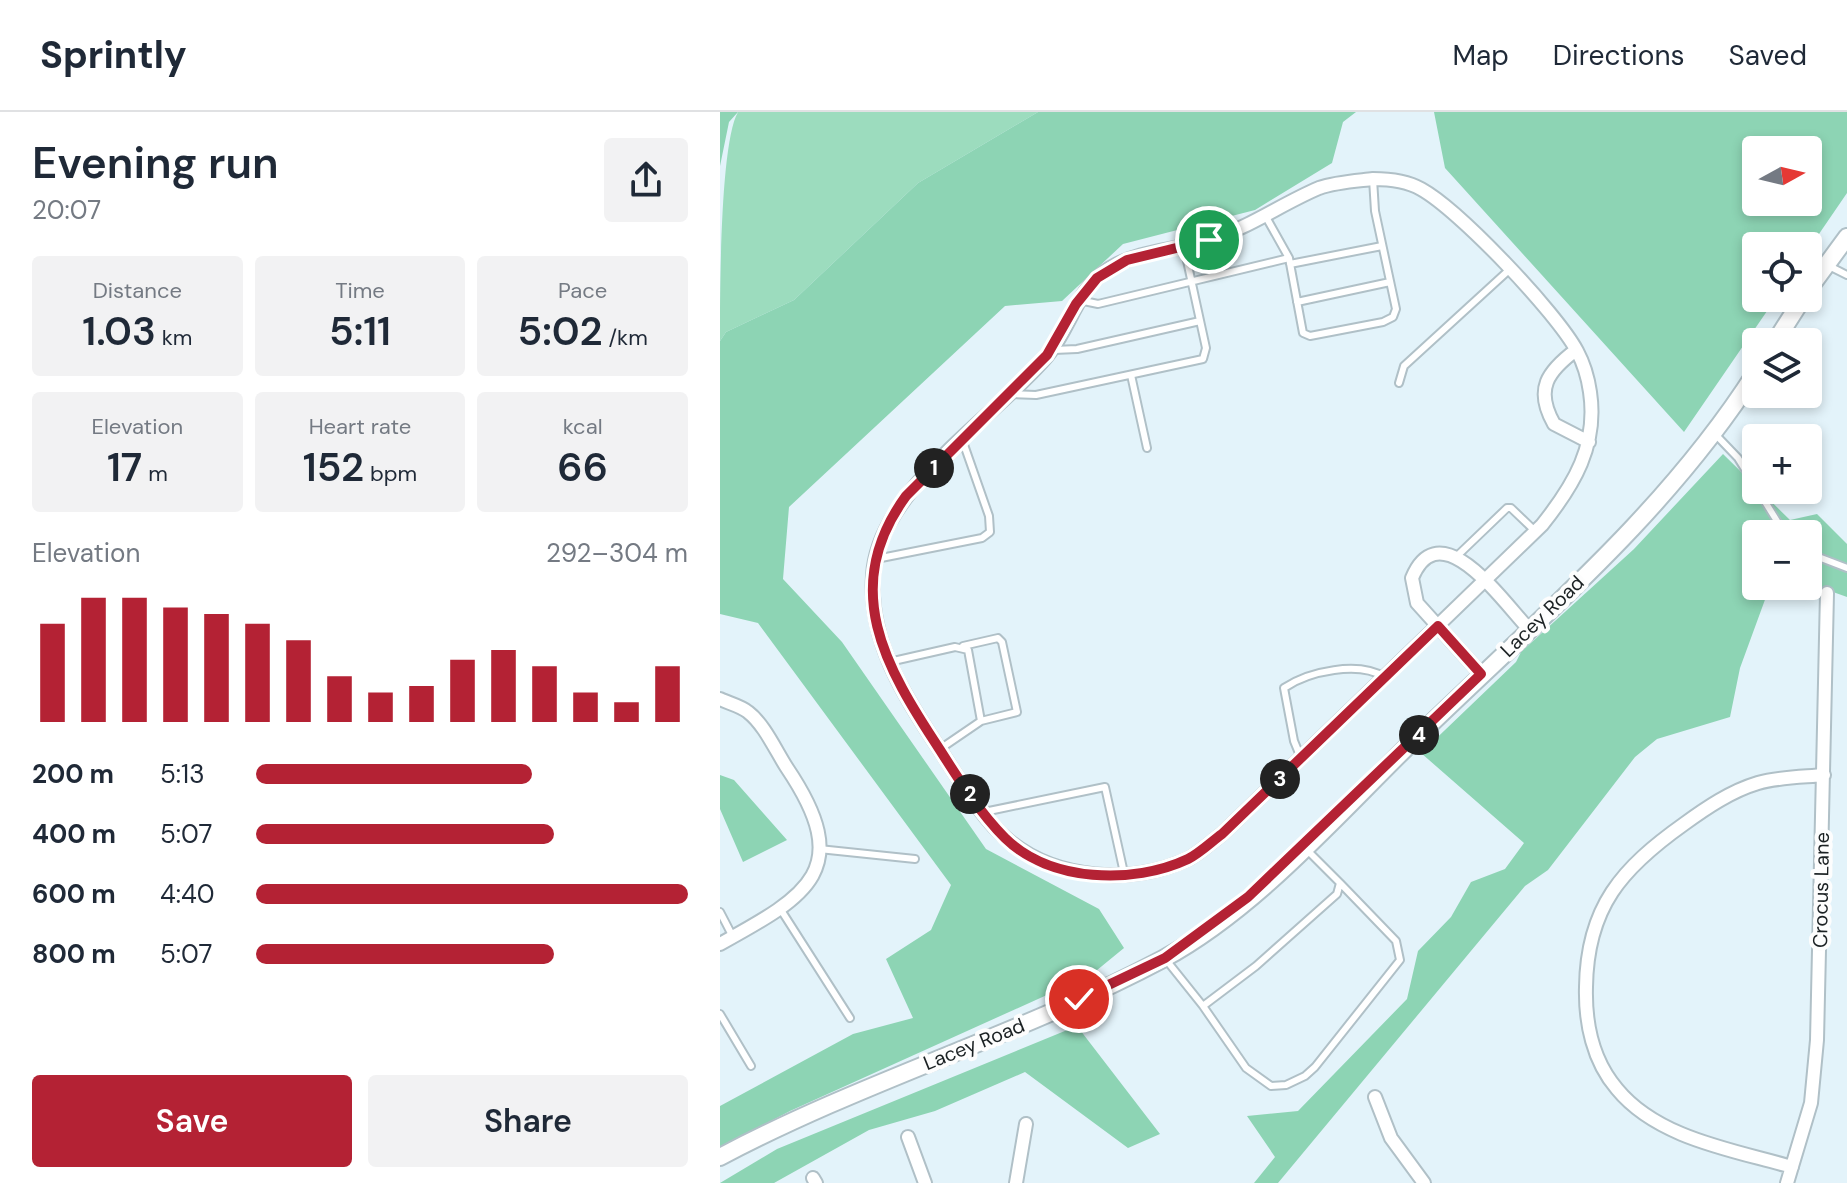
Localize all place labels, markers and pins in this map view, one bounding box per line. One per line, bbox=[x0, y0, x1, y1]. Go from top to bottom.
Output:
pin bbox=[1175, 206, 1243, 274]
pin: 1 bbox=[914, 448, 954, 488]
pin: 4 bbox=[1399, 715, 1439, 755]
pin: 3 bbox=[1260, 759, 1300, 799]
pin: 2 bbox=[950, 774, 990, 814]
pin bbox=[1045, 965, 1113, 1033]

